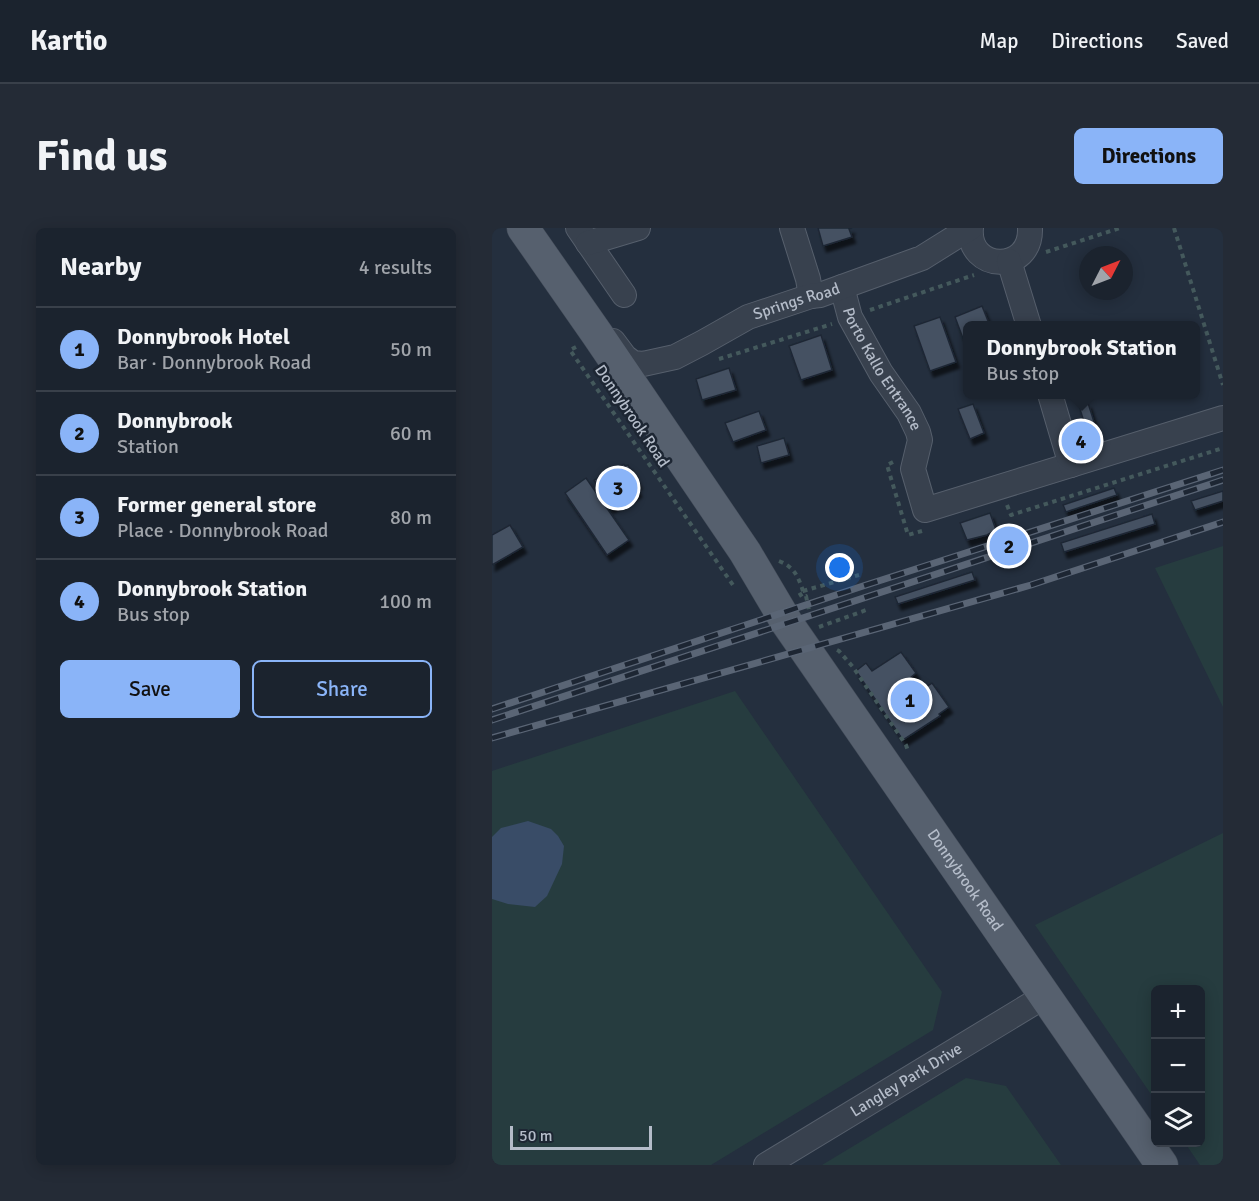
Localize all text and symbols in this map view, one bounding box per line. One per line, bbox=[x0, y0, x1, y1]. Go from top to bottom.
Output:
text: Kartio bbox=[30, 24, 107, 58]
text: Map bbox=[980, 28, 1018, 54]
text: Directions bbox=[1051, 28, 1143, 54]
text: Saved bbox=[1176, 28, 1229, 54]
button: Directions bbox=[1074, 128, 1223, 184]
text: Find us bbox=[36, 131, 167, 182]
north arrow bbox=[1079, 246, 1133, 300]
text: Nearby bbox=[60, 251, 141, 283]
text: 4 results bbox=[359, 255, 432, 280]
street label: Springs Road bbox=[751, 279, 843, 325]
street label: Porto Kallo Entrance bbox=[838, 305, 926, 434]
popup bbox=[963, 321, 1200, 399]
text: Donnybrook Hotel bbox=[117, 323, 290, 350]
text: Donnybrook Station bbox=[986, 334, 1177, 361]
text: 1 bbox=[74, 337, 85, 362]
text: 50 m bbox=[390, 337, 432, 362]
text: Bar · Donnybrook Road bbox=[117, 350, 311, 375]
street label: Donnybrook Road bbox=[590, 361, 674, 471]
text: Bus stop bbox=[986, 361, 1059, 386]
text: Donnybrook bbox=[117, 407, 233, 434]
pin: 4 bbox=[1062, 418, 1100, 464]
text: 2 bbox=[74, 421, 85, 446]
text: 60 m bbox=[390, 421, 432, 446]
text: Station bbox=[117, 434, 179, 459]
pin: 3 bbox=[598, 466, 638, 510]
text: Former general store bbox=[117, 491, 316, 518]
text: 3 bbox=[74, 505, 85, 530]
text: 80 m bbox=[390, 505, 432, 530]
text: Place · Donnybrook Road bbox=[117, 518, 328, 543]
pin: 2 bbox=[990, 524, 1028, 568]
your location bbox=[825, 553, 854, 582]
text: Donnybrook Station bbox=[117, 575, 307, 602]
text: 4 bbox=[74, 589, 85, 614]
text: 100 m bbox=[379, 589, 432, 614]
text: Bus stop bbox=[117, 602, 190, 627]
button: Save bbox=[60, 660, 240, 718]
button: Share bbox=[252, 660, 432, 718]
pin: 1 bbox=[890, 678, 930, 722]
street label: Donnybrook Road bbox=[923, 825, 1007, 935]
map controls bbox=[1151, 985, 1205, 1147]
button: + bbox=[1151, 985, 1205, 1039]
street label: Langley Park Drive bbox=[847, 1039, 966, 1121]
button: − bbox=[1151, 1039, 1205, 1093]
button: layers bbox=[1151, 1093, 1205, 1147]
scale bar bbox=[510, 1123, 652, 1150]
text: 50 m bbox=[519, 1126, 553, 1146]

